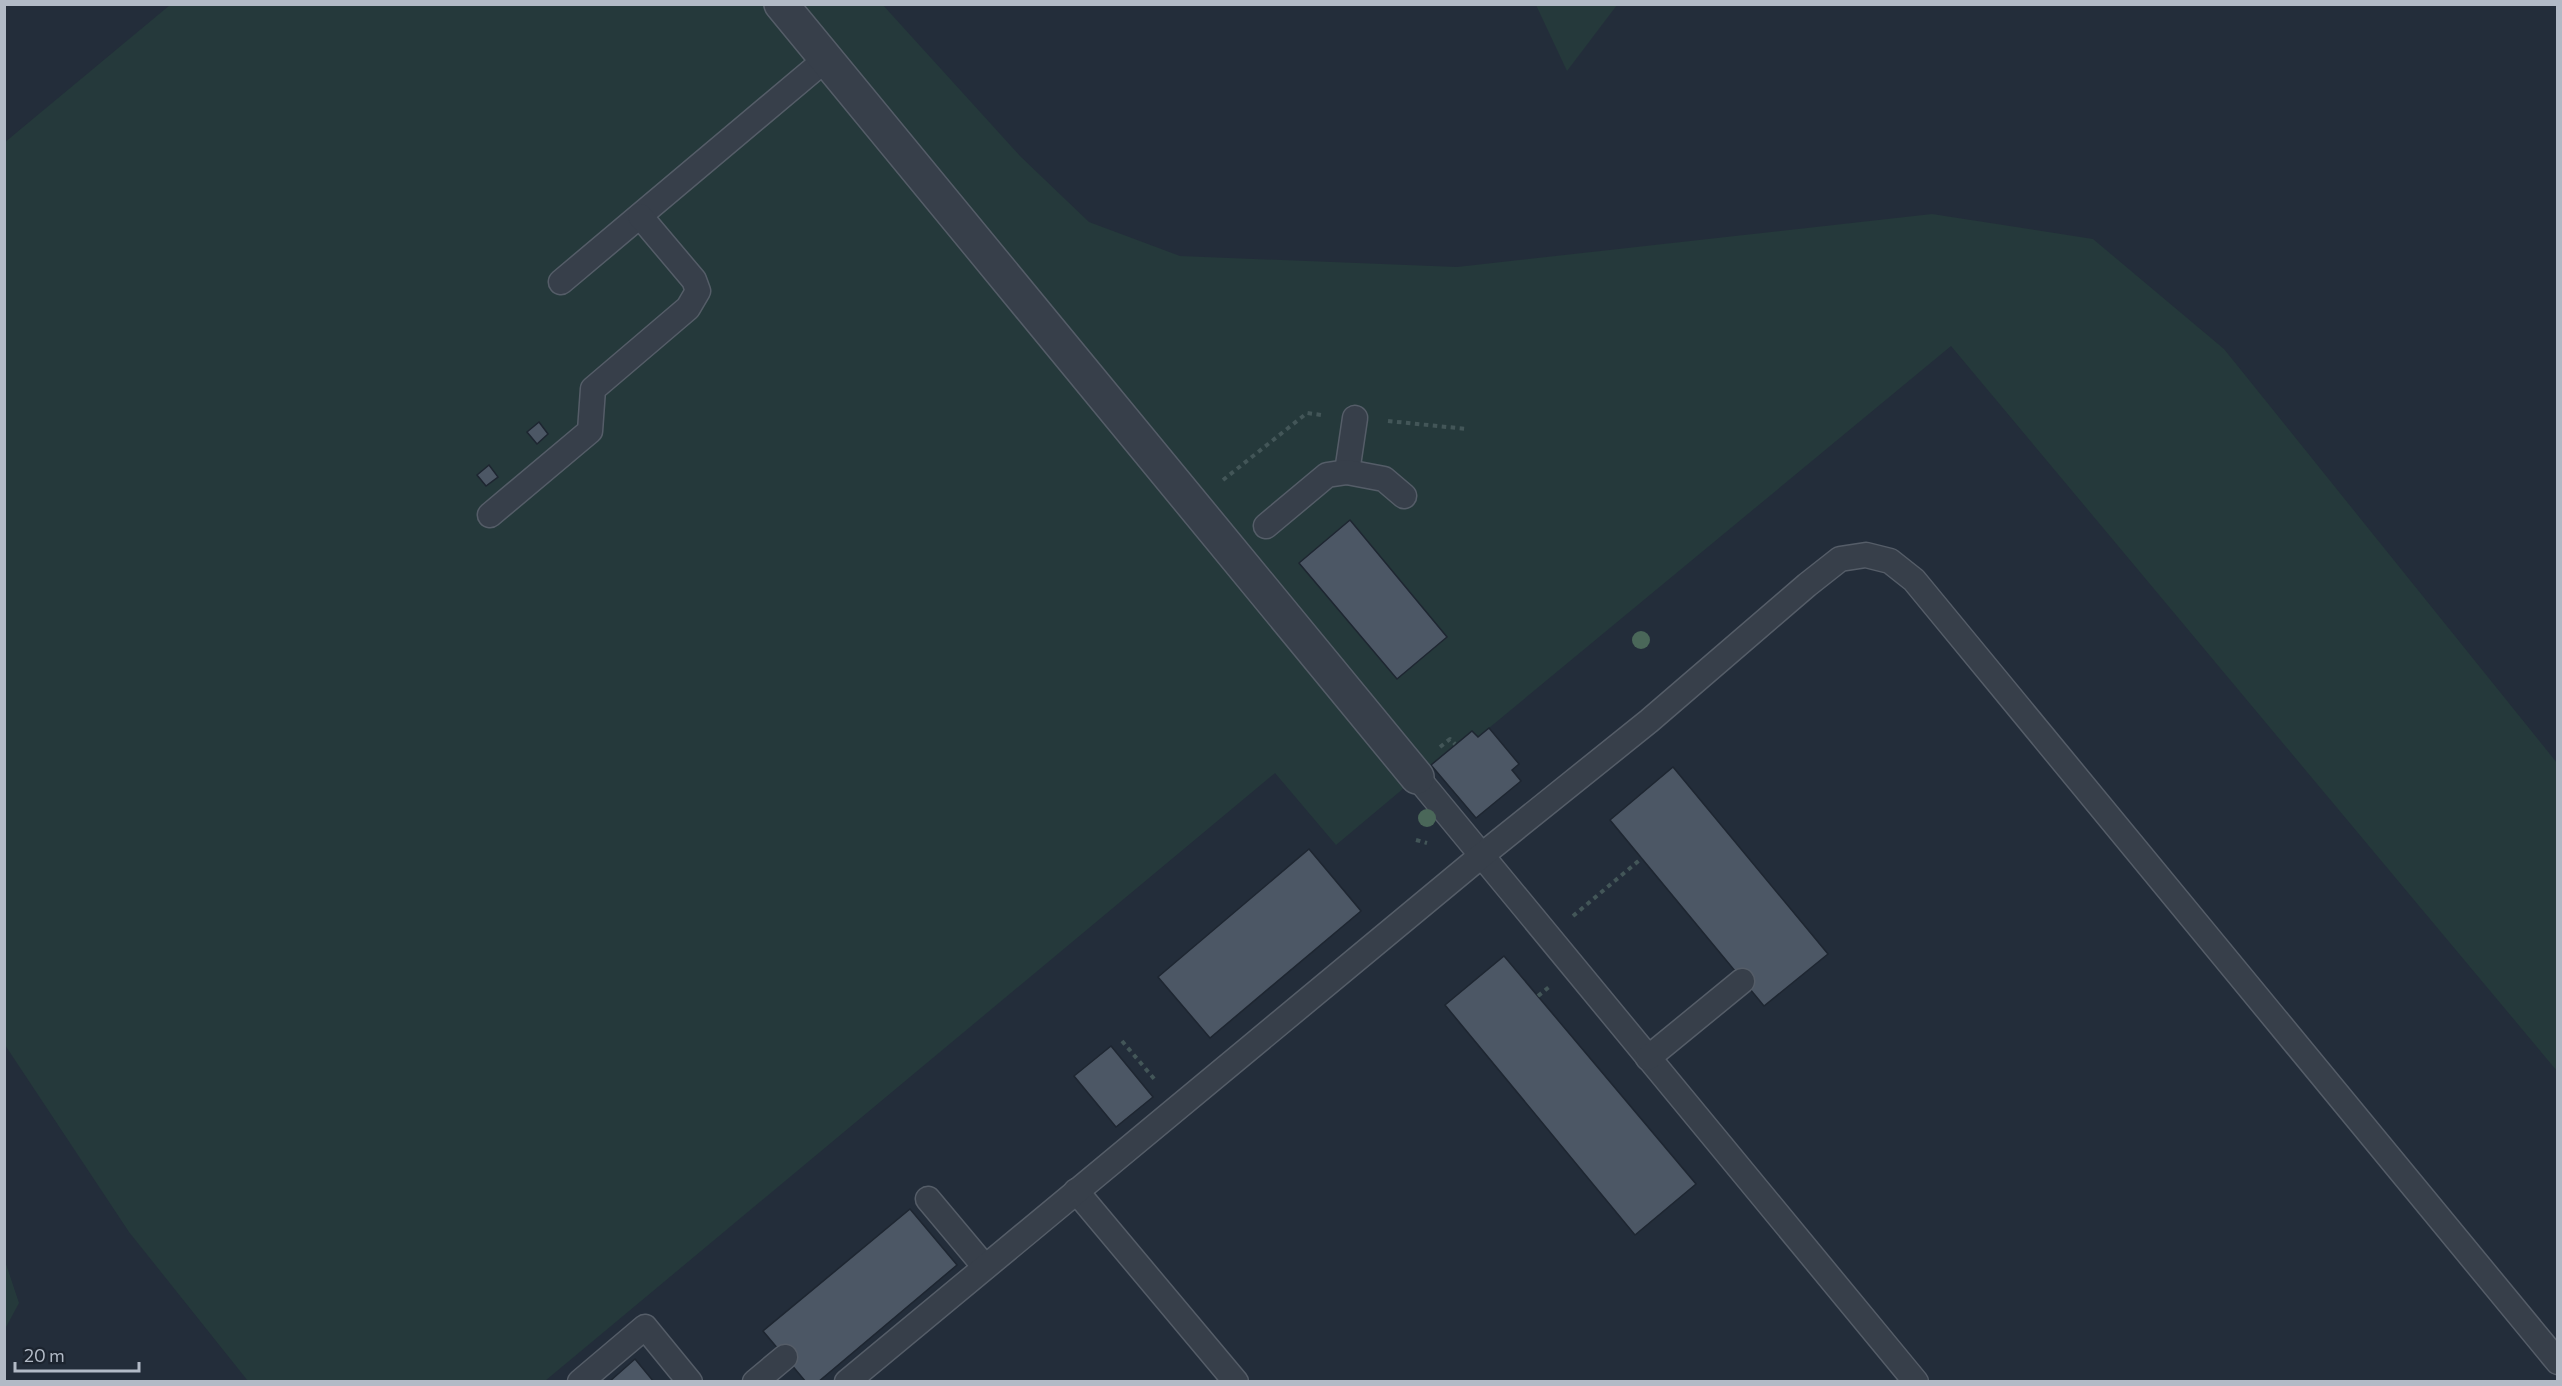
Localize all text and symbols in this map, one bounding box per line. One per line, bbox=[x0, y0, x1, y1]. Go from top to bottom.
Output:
scale bar bbox=[15, 1335, 140, 1373]
text: 20 m bbox=[24, 1344, 65, 1366]

